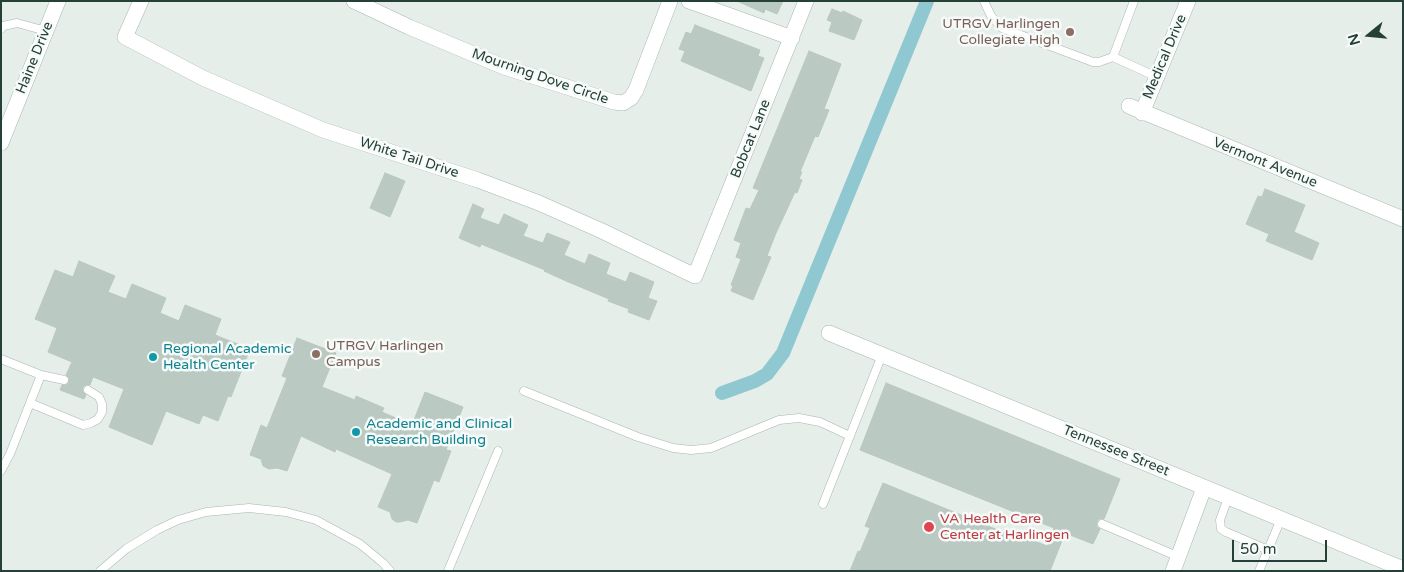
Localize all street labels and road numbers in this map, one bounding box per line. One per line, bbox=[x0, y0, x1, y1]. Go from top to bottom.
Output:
street label: Medical Drive bbox=[1140, 12, 1190, 102]
street label: Haine Drive bbox=[13, 19, 57, 97]
street label: Mourning Dove Circle bbox=[469, 46, 611, 108]
street label: Bobcat Lane bbox=[728, 97, 774, 181]
street label: White Tail Drive bbox=[357, 134, 461, 182]
street label: Vermont Avenue bbox=[1210, 134, 1320, 192]
street label: Tennessee Street bbox=[1060, 422, 1172, 480]

